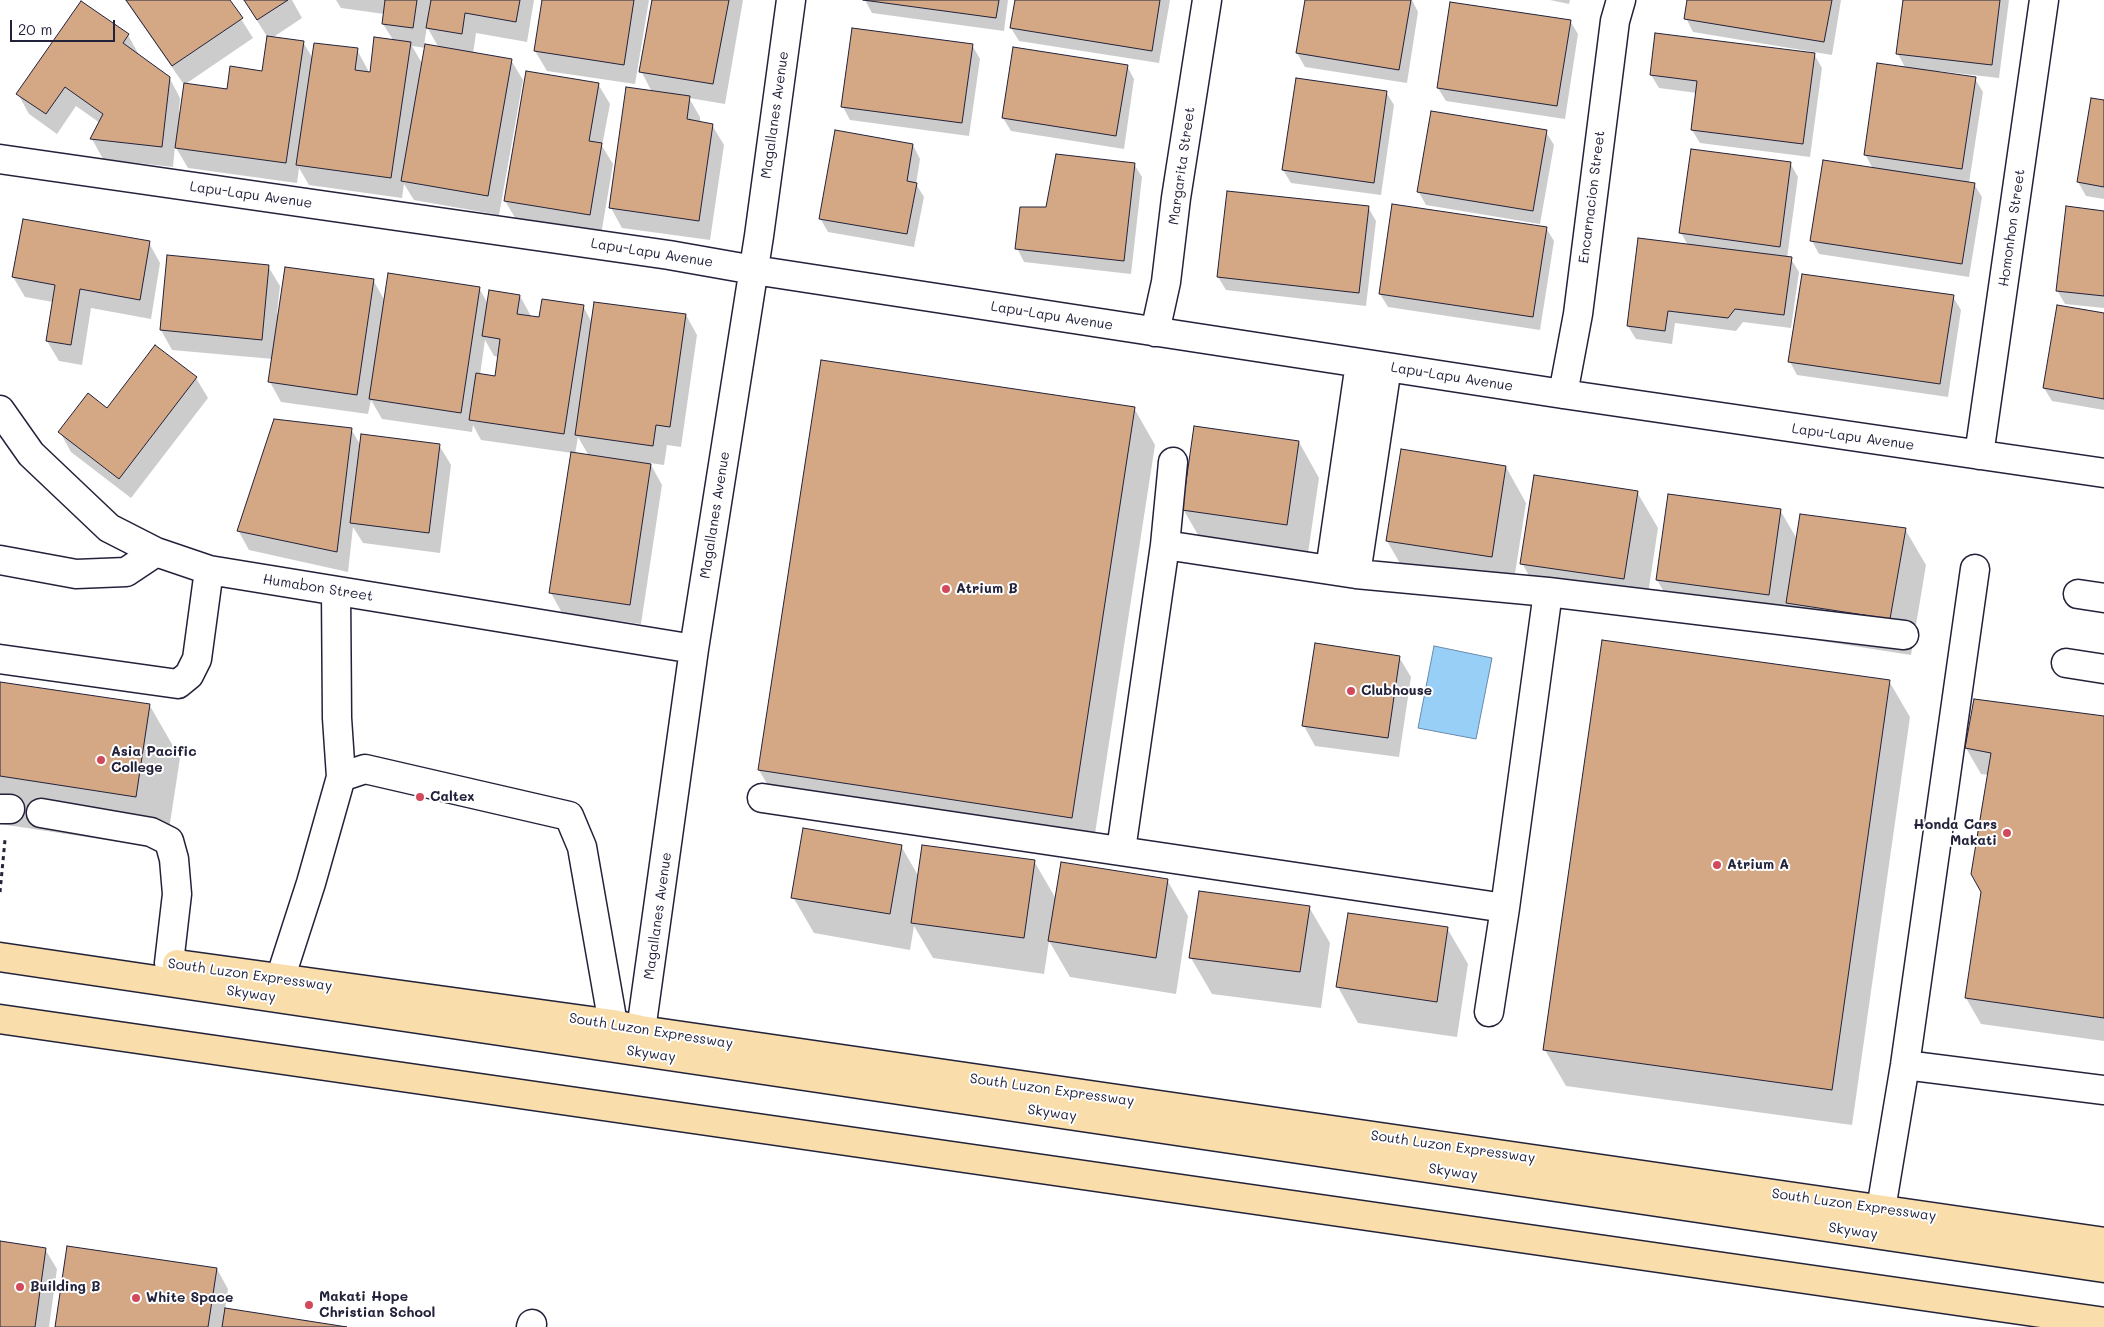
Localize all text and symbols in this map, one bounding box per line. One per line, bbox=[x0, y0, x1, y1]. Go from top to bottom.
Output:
scale bar bbox=[12, 10, 118, 42]
text: 20 m bbox=[18, 19, 52, 39]
street label: Magallanes Avenue bbox=[758, 50, 792, 180]
street label: Margarita Street bbox=[1165, 106, 1199, 226]
street label: Encarnacion Street bbox=[1576, 130, 1608, 264]
street label: Homonhon Street bbox=[1995, 168, 2029, 288]
street label: Lapu-Lapu Avenue bbox=[189, 178, 313, 212]
street label: Lapu-Lapu Avenue bbox=[590, 235, 714, 271]
street label: Lapu-Lapu Avenue bbox=[990, 298, 1114, 334]
street label: Lapu-Lapu Avenue bbox=[1390, 359, 1514, 395]
street label: Lapu-Lapu Avenue bbox=[1791, 420, 1915, 454]
street label: Magallanes Avenue bbox=[697, 450, 733, 580]
street label: Humabon Street bbox=[262, 571, 374, 605]
place label: Atrium B bbox=[956, 581, 1018, 597]
marker: Atrium B bbox=[940, 583, 952, 595]
place label: Clubhouse bbox=[1361, 683, 1432, 699]
marker: Clubhouse bbox=[1345, 685, 1357, 697]
place label: Asia Pacific College bbox=[111, 744, 197, 776]
marker: Asia Pacific College bbox=[95, 754, 107, 766]
place label: Caltex bbox=[430, 789, 475, 805]
marker: Caltex bbox=[414, 791, 426, 803]
place label: Honda Cars Makati bbox=[1913, 817, 1997, 850]
marker: Honda Cars Makati bbox=[2001, 827, 2013, 839]
street label: Magallanes Avenue bbox=[641, 851, 675, 981]
place label: Atrium A bbox=[1727, 857, 1789, 873]
marker: Atrium A bbox=[1711, 859, 1723, 871]
street label: South Luzon Expressway bbox=[167, 955, 333, 995]
street label: Skyway bbox=[225, 982, 277, 1006]
street label: South Luzon Expressway bbox=[568, 1010, 734, 1052]
street label: Skyway bbox=[625, 1042, 677, 1066]
street label: South Luzon Expressway bbox=[969, 1070, 1135, 1110]
street label: Skyway bbox=[1026, 1101, 1078, 1125]
street label: South Luzon Expressway bbox=[1370, 1127, 1536, 1167]
street label: Skyway bbox=[1427, 1160, 1479, 1184]
street label: South Luzon Expressway bbox=[1771, 1185, 1937, 1225]
street label: Skyway bbox=[1827, 1219, 1879, 1243]
place label: Building B bbox=[30, 1279, 100, 1295]
marker: Building B bbox=[14, 1281, 26, 1293]
place label: Makati Hope Christian School bbox=[319, 1289, 435, 1321]
place label: White Space bbox=[146, 1290, 233, 1306]
marker: White Space bbox=[130, 1292, 142, 1304]
marker: Makati Hope Christian School bbox=[303, 1299, 315, 1311]

